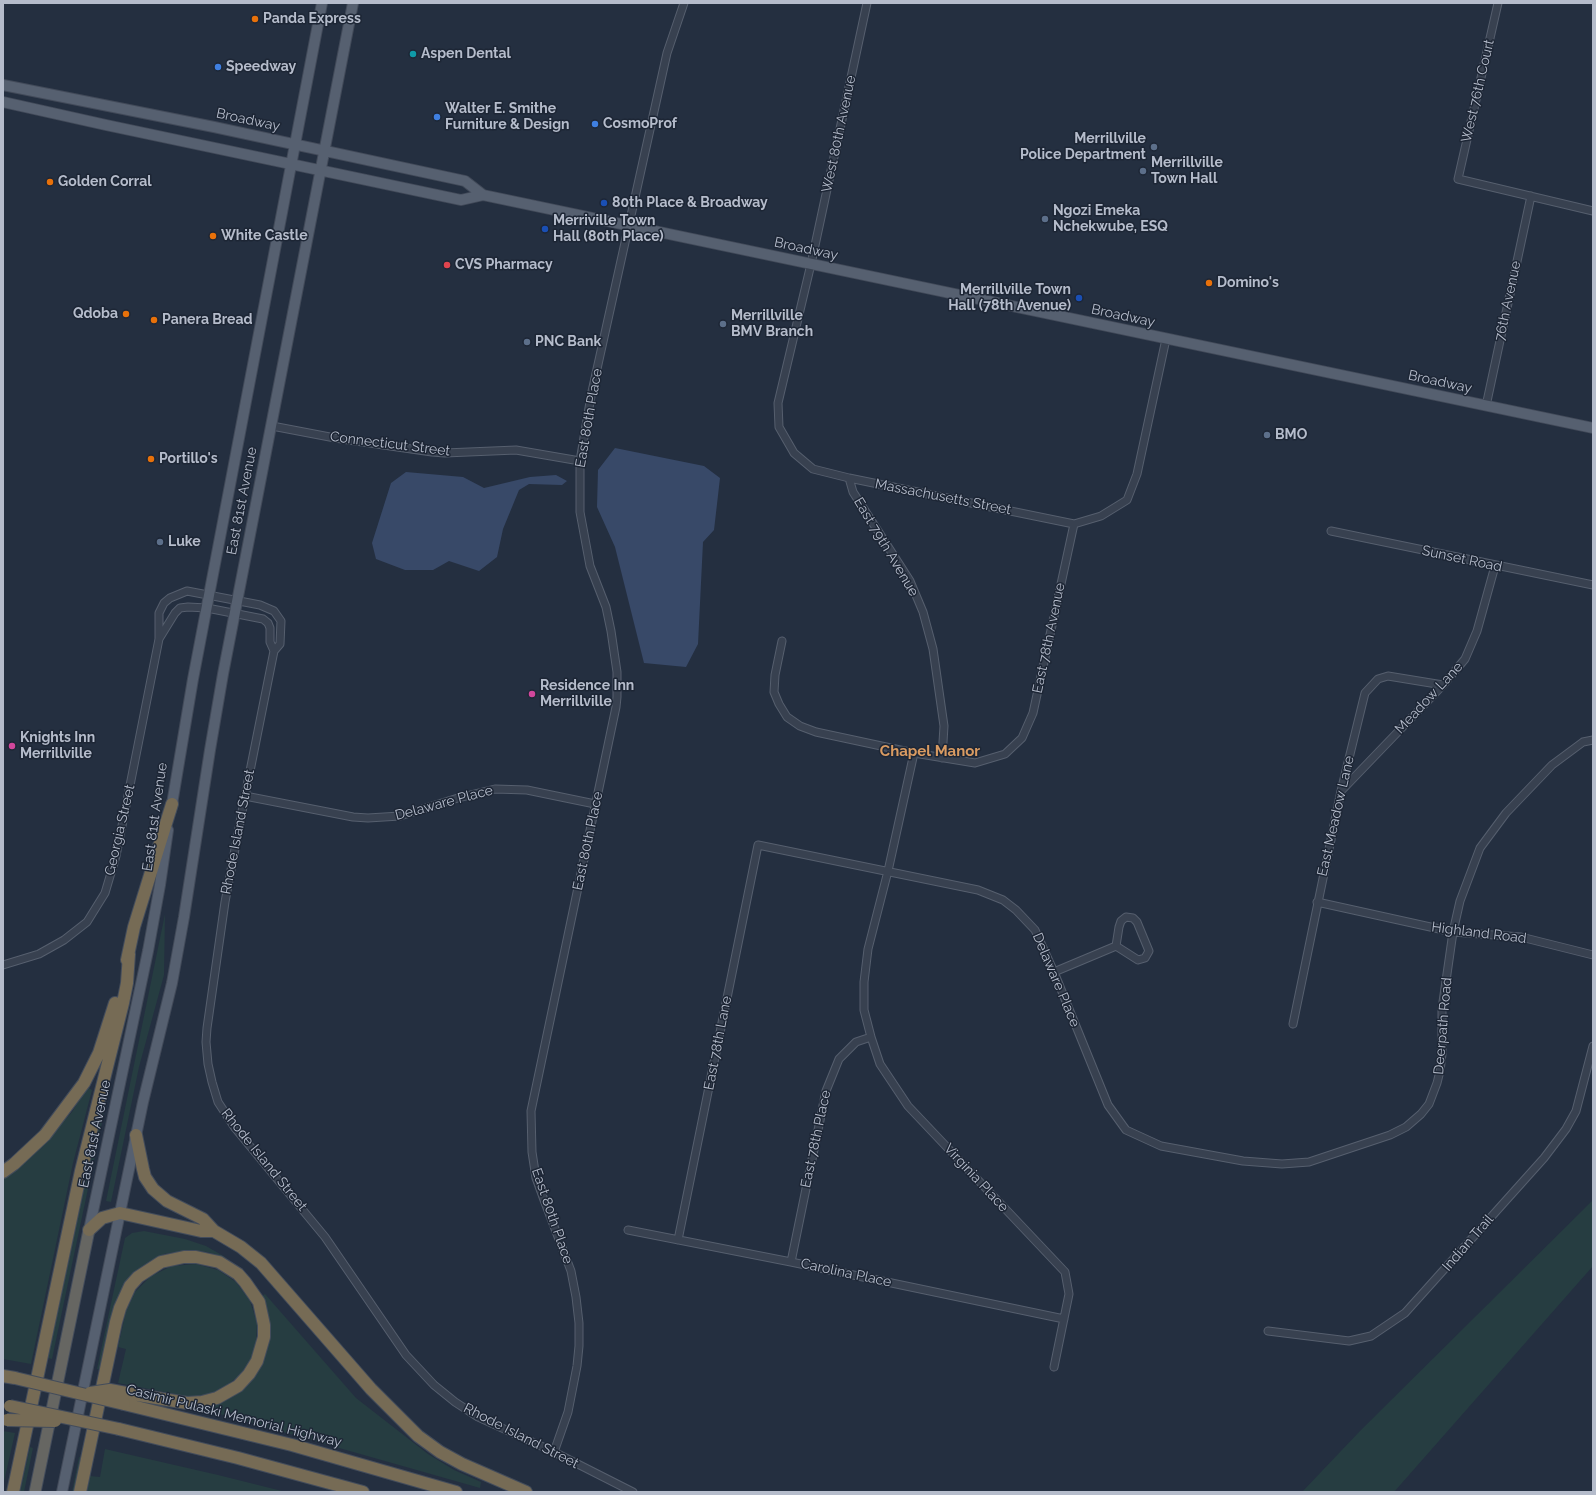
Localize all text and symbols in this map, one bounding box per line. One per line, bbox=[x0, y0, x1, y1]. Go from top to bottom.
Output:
place label: Panda Express bbox=[263, 11, 361, 27]
marker: Panda Express bbox=[250, 14, 260, 24]
street label: West 76th Court bbox=[1458, 38, 1498, 144]
place label: Aspen Dental bbox=[421, 46, 511, 62]
marker: Aspen Dental bbox=[408, 49, 418, 59]
place label: Speedway bbox=[226, 59, 296, 75]
marker: Speedway bbox=[213, 62, 223, 72]
street label: West 80th Avenue bbox=[818, 74, 860, 194]
place label: Walter E. Smithe Furniture & Design bbox=[445, 101, 569, 134]
street label: Broadway bbox=[215, 105, 281, 135]
marker: Walter E. Smithe Furniture & Design bbox=[432, 112, 442, 122]
place label: CosmoProf bbox=[603, 116, 677, 132]
marker: CosmoProf bbox=[590, 119, 600, 129]
place label: Merrillville Police Department bbox=[1020, 131, 1146, 164]
marker: Merrillville Police Department bbox=[1149, 142, 1159, 152]
place label: Merrillville Town Hall bbox=[1151, 155, 1223, 188]
marker: Merrillville Town Hall bbox=[1138, 166, 1148, 176]
place label: Golden Corral bbox=[58, 174, 152, 190]
marker: Golden Corral bbox=[45, 177, 55, 187]
place label: 80th Place & Broadway bbox=[612, 195, 768, 211]
marker: 80th Place & Broadway bbox=[599, 198, 609, 208]
place label: Ngozi Emeka Nchekwube, ESQ bbox=[1053, 203, 1168, 236]
place label: Merriville Town Hall (80th Place) bbox=[553, 213, 664, 246]
marker: Ngozi Emeka Nchekwube, ESQ bbox=[1040, 214, 1050, 224]
marker: Merriville Town Hall (80th Place) bbox=[540, 224, 550, 234]
place label: White Castle bbox=[221, 228, 308, 244]
marker: White Castle bbox=[208, 231, 218, 241]
street label: Broadway bbox=[773, 234, 839, 264]
place label: CVS Pharmacy bbox=[455, 257, 553, 273]
street label: 76th Avenue bbox=[1491, 259, 1525, 343]
marker: CVS Pharmacy bbox=[442, 260, 452, 270]
place label: Domino's bbox=[1217, 275, 1279, 291]
marker: Domino's bbox=[1204, 278, 1214, 288]
place label: Merrillville Town Hall (78th Avenue) bbox=[948, 282, 1071, 314]
marker: Merrillville Town Hall (78th Avenue) bbox=[1074, 293, 1084, 303]
street label: Broadway bbox=[1090, 301, 1156, 331]
place label: Qdoba bbox=[73, 306, 118, 322]
place label: Merrillville BMV Branch bbox=[731, 308, 813, 340]
marker: Qdoba bbox=[121, 309, 131, 319]
place label: Panera Bread bbox=[162, 312, 253, 328]
marker: Panera Bread bbox=[149, 315, 159, 325]
marker: Merrillville BMV Branch bbox=[718, 319, 728, 329]
place label: PNC Bank bbox=[535, 334, 601, 350]
marker: PNC Bank bbox=[522, 337, 532, 347]
street label: East 80th Place bbox=[572, 367, 606, 469]
street label: Broadway bbox=[1407, 367, 1473, 397]
place label: BMO bbox=[1275, 427, 1307, 443]
street label: Connecticut Street bbox=[329, 428, 451, 460]
marker: BMO bbox=[1262, 430, 1272, 440]
street label: East 81st Avenue bbox=[223, 446, 261, 556]
place label: Portillo's bbox=[159, 451, 218, 467]
marker: Portillo's bbox=[146, 454, 156, 464]
street label: Massachusetts Street bbox=[873, 476, 1013, 518]
street label: East 79th Avenue bbox=[850, 495, 922, 599]
place label: Luke bbox=[168, 534, 201, 550]
marker: Luke bbox=[155, 537, 165, 547]
street label: Sunset Road bbox=[1420, 542, 1504, 576]
street label: East 78th Avenue bbox=[1029, 581, 1069, 695]
street label: Meadow Lane bbox=[1392, 659, 1466, 737]
place label: Residence Inn Merrillville bbox=[540, 678, 634, 710]
marker: Residence Inn Merrillville bbox=[527, 689, 537, 699]
place label: Knights Inn Merrillville bbox=[20, 730, 95, 762]
marker: Knights Inn Merrillville bbox=[7, 741, 17, 751]
district label: Chapel Manor bbox=[880, 742, 980, 760]
street label: East Meadow Lane bbox=[1314, 754, 1358, 878]
street label: East 81st Avenue bbox=[139, 762, 171, 872]
street label: Rhode Island Street bbox=[218, 768, 258, 896]
street label: Delaware Place bbox=[393, 782, 495, 824]
street label: Georgia Street bbox=[101, 783, 139, 877]
street label: East 80th Place bbox=[569, 790, 607, 892]
street label: Highland Road bbox=[1431, 919, 1527, 947]
street label: Delaware Place bbox=[1029, 930, 1083, 1030]
street label: Deerpath Road bbox=[1430, 977, 1456, 1075]
street label: East 78th Lane bbox=[701, 995, 735, 1091]
street label: East 81st Avenue bbox=[75, 1079, 115, 1189]
street label: East 78th Place bbox=[797, 1089, 835, 1189]
street label: Rhode Island Street bbox=[218, 1105, 310, 1215]
street label: Virginia Place bbox=[940, 1140, 1012, 1216]
street label: East 80th Place bbox=[528, 1166, 576, 1266]
street label: Indian Trail bbox=[1439, 1211, 1497, 1275]
street label: Carolina Place bbox=[799, 1255, 893, 1291]
street label: Casimir Pulaski Memorial Highway bbox=[125, 1381, 343, 1451]
street label: Rhode Island Street bbox=[461, 1400, 581, 1472]

